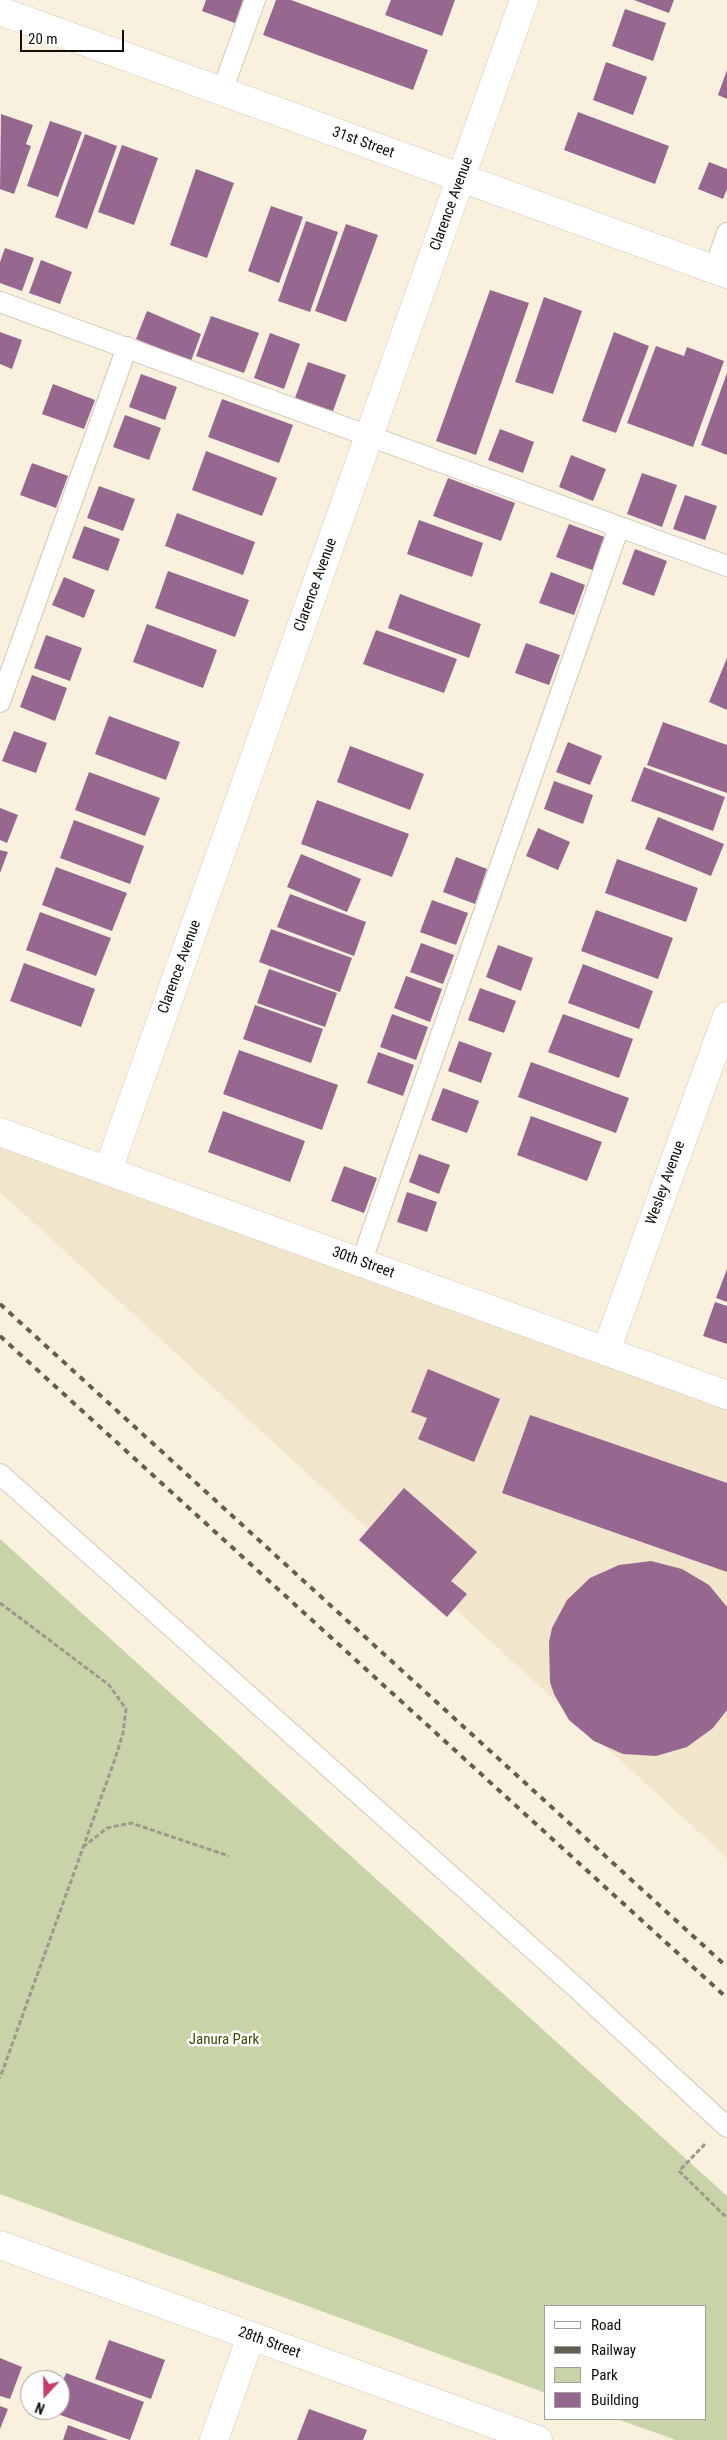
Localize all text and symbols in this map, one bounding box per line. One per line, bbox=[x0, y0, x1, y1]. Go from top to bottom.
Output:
scale bar bbox=[22, 20, 126, 52]
text: 20 m bbox=[28, 30, 58, 48]
street label: 31st Street bbox=[330, 123, 396, 163]
street label: Clarence Avenue bbox=[427, 155, 477, 253]
street label: Clarence Avenue bbox=[291, 536, 341, 634]
street label: Clarence Avenue bbox=[155, 918, 205, 1016]
street label: Wesley Avenue bbox=[642, 1138, 690, 1228]
street label: 30th Street bbox=[329, 1243, 397, 1283]
park label: Janura Park bbox=[189, 2031, 259, 2049]
legend bbox=[544, 2305, 707, 2420]
text: Road bbox=[591, 2316, 621, 2334]
street label: 28th Street bbox=[235, 2323, 303, 2363]
text: Railway bbox=[591, 2341, 636, 2359]
text: Park bbox=[591, 2366, 618, 2384]
north arrow bbox=[20, 2370, 70, 2420]
text: Building bbox=[591, 2391, 639, 2409]
text: N bbox=[33, 2399, 47, 2417]

